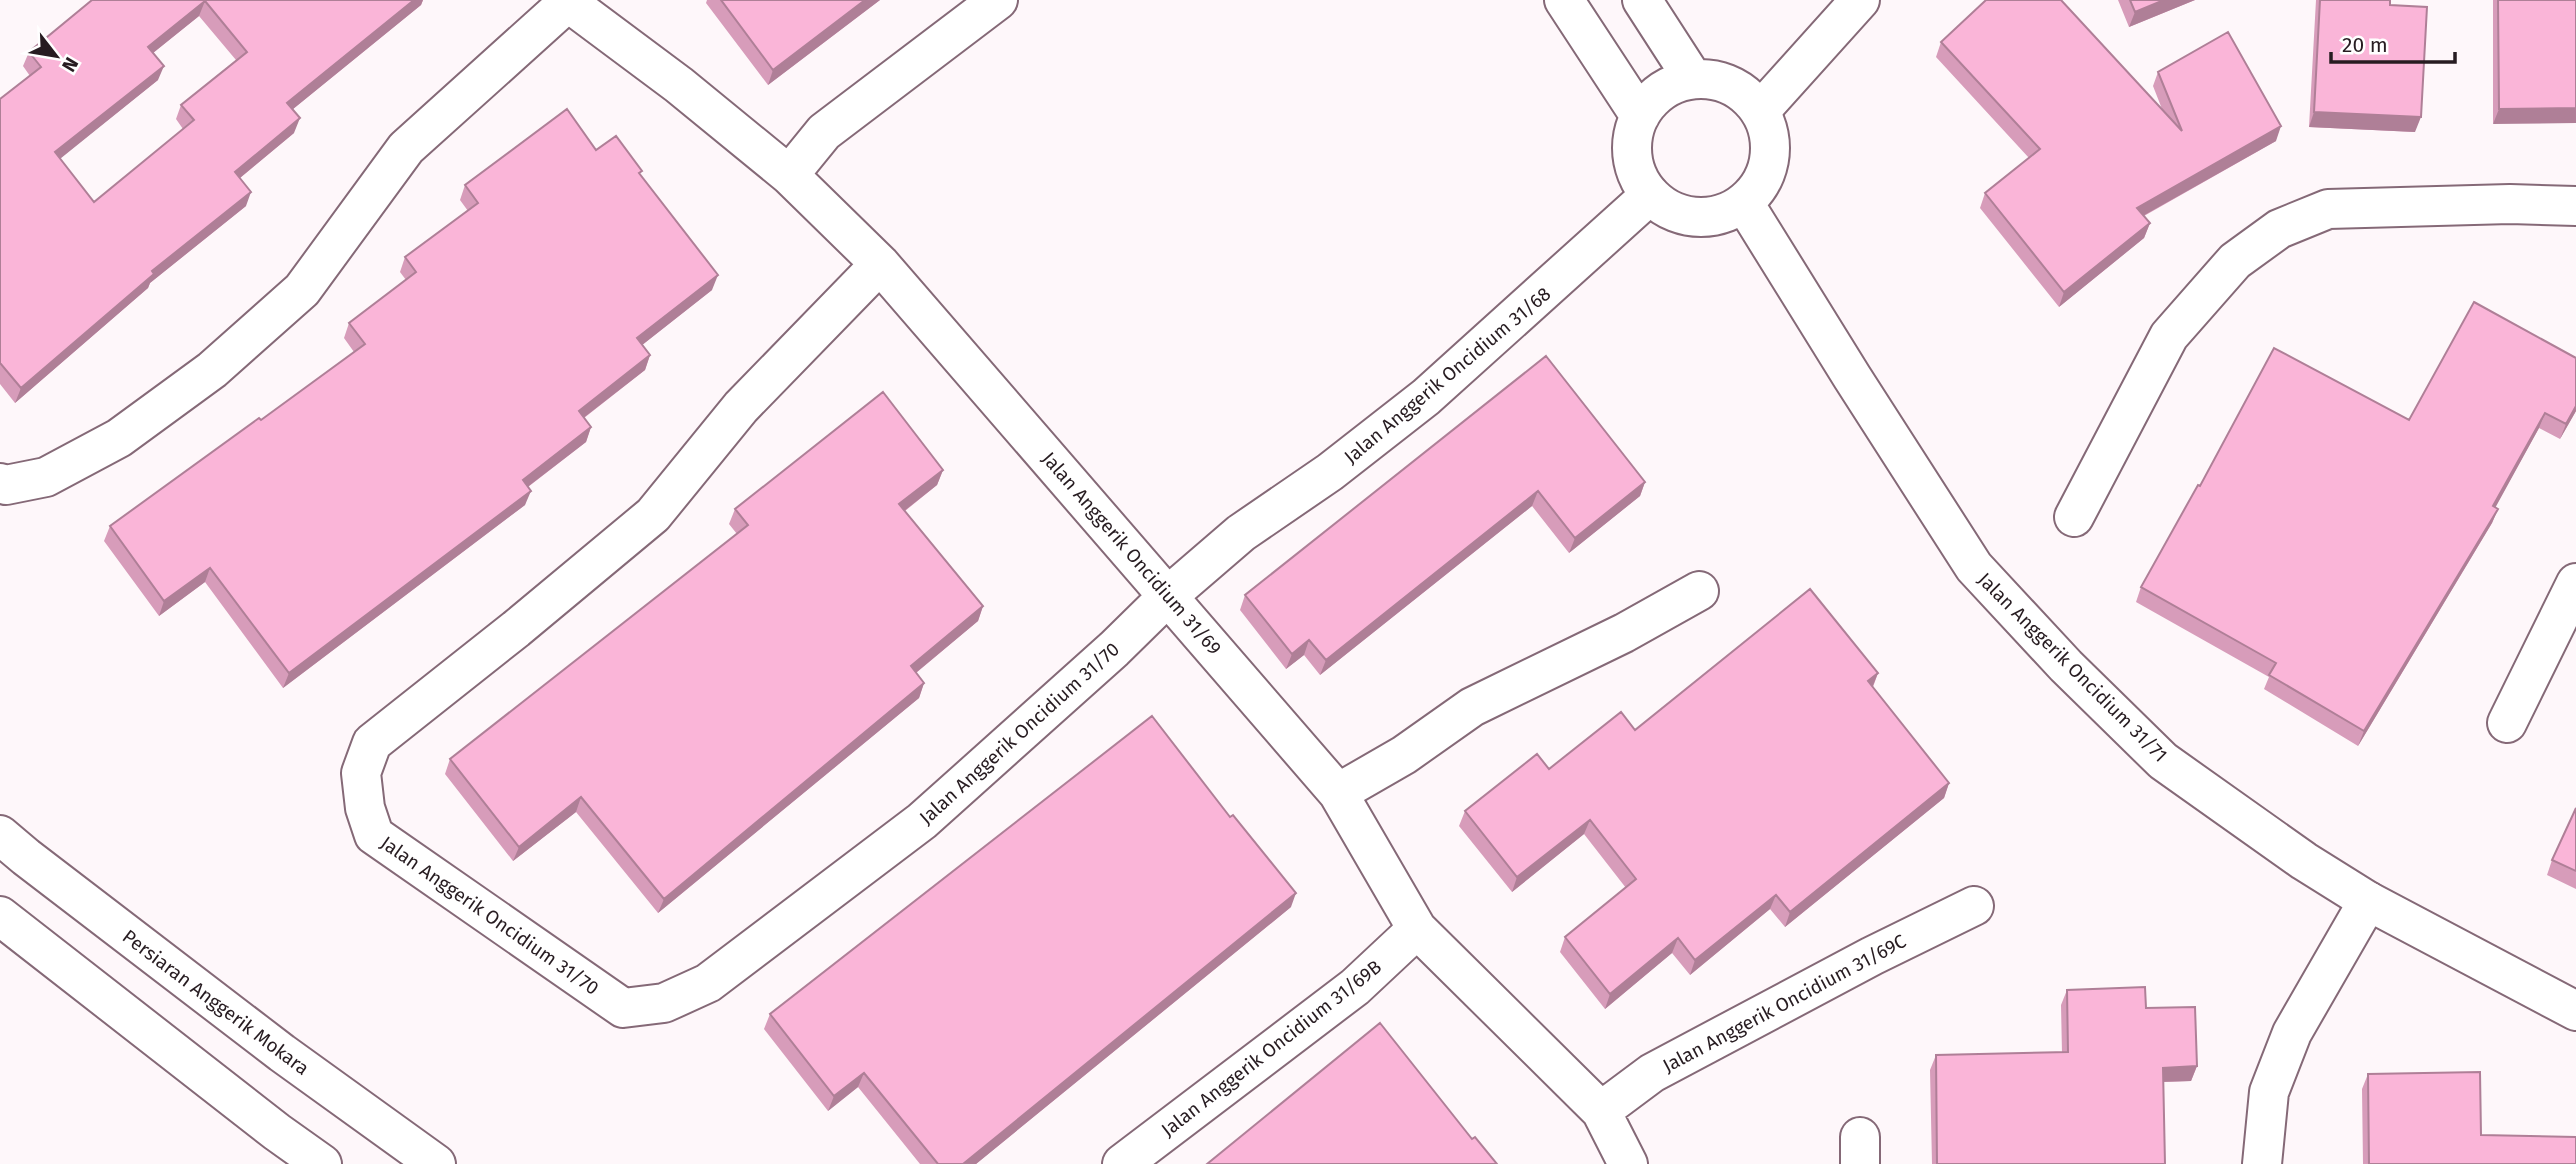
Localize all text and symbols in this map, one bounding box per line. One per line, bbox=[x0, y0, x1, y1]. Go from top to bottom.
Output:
north arrow bbox=[21, 21, 91, 91]
scale bar bbox=[2331, 21, 2455, 65]
text: 20 m bbox=[2342, 32, 2388, 58]
text: N bbox=[57, 53, 83, 76]
street label: Jalan Anggerik Oncidium 31/68 bbox=[1340, 282, 1555, 468]
street label: Jalan Anggerik Oncidium 31/69 bbox=[1037, 447, 1226, 660]
street label: Jalan Anggerik Oncidium 31/71 bbox=[1973, 568, 2172, 767]
street label: Jalan Anggerik Oncidium 31/70 bbox=[915, 638, 1124, 829]
street label: Jalan Anggerik Oncidium 31/70 bbox=[376, 831, 603, 1000]
street label: Persiaran Anggerik Mokara bbox=[118, 925, 313, 1080]
street label: Jalan Anggerik Oncidium 31/69C bbox=[1659, 929, 1910, 1077]
street label: Jalan Anggerik Oncidium 31/69B bbox=[1157, 955, 1386, 1141]

